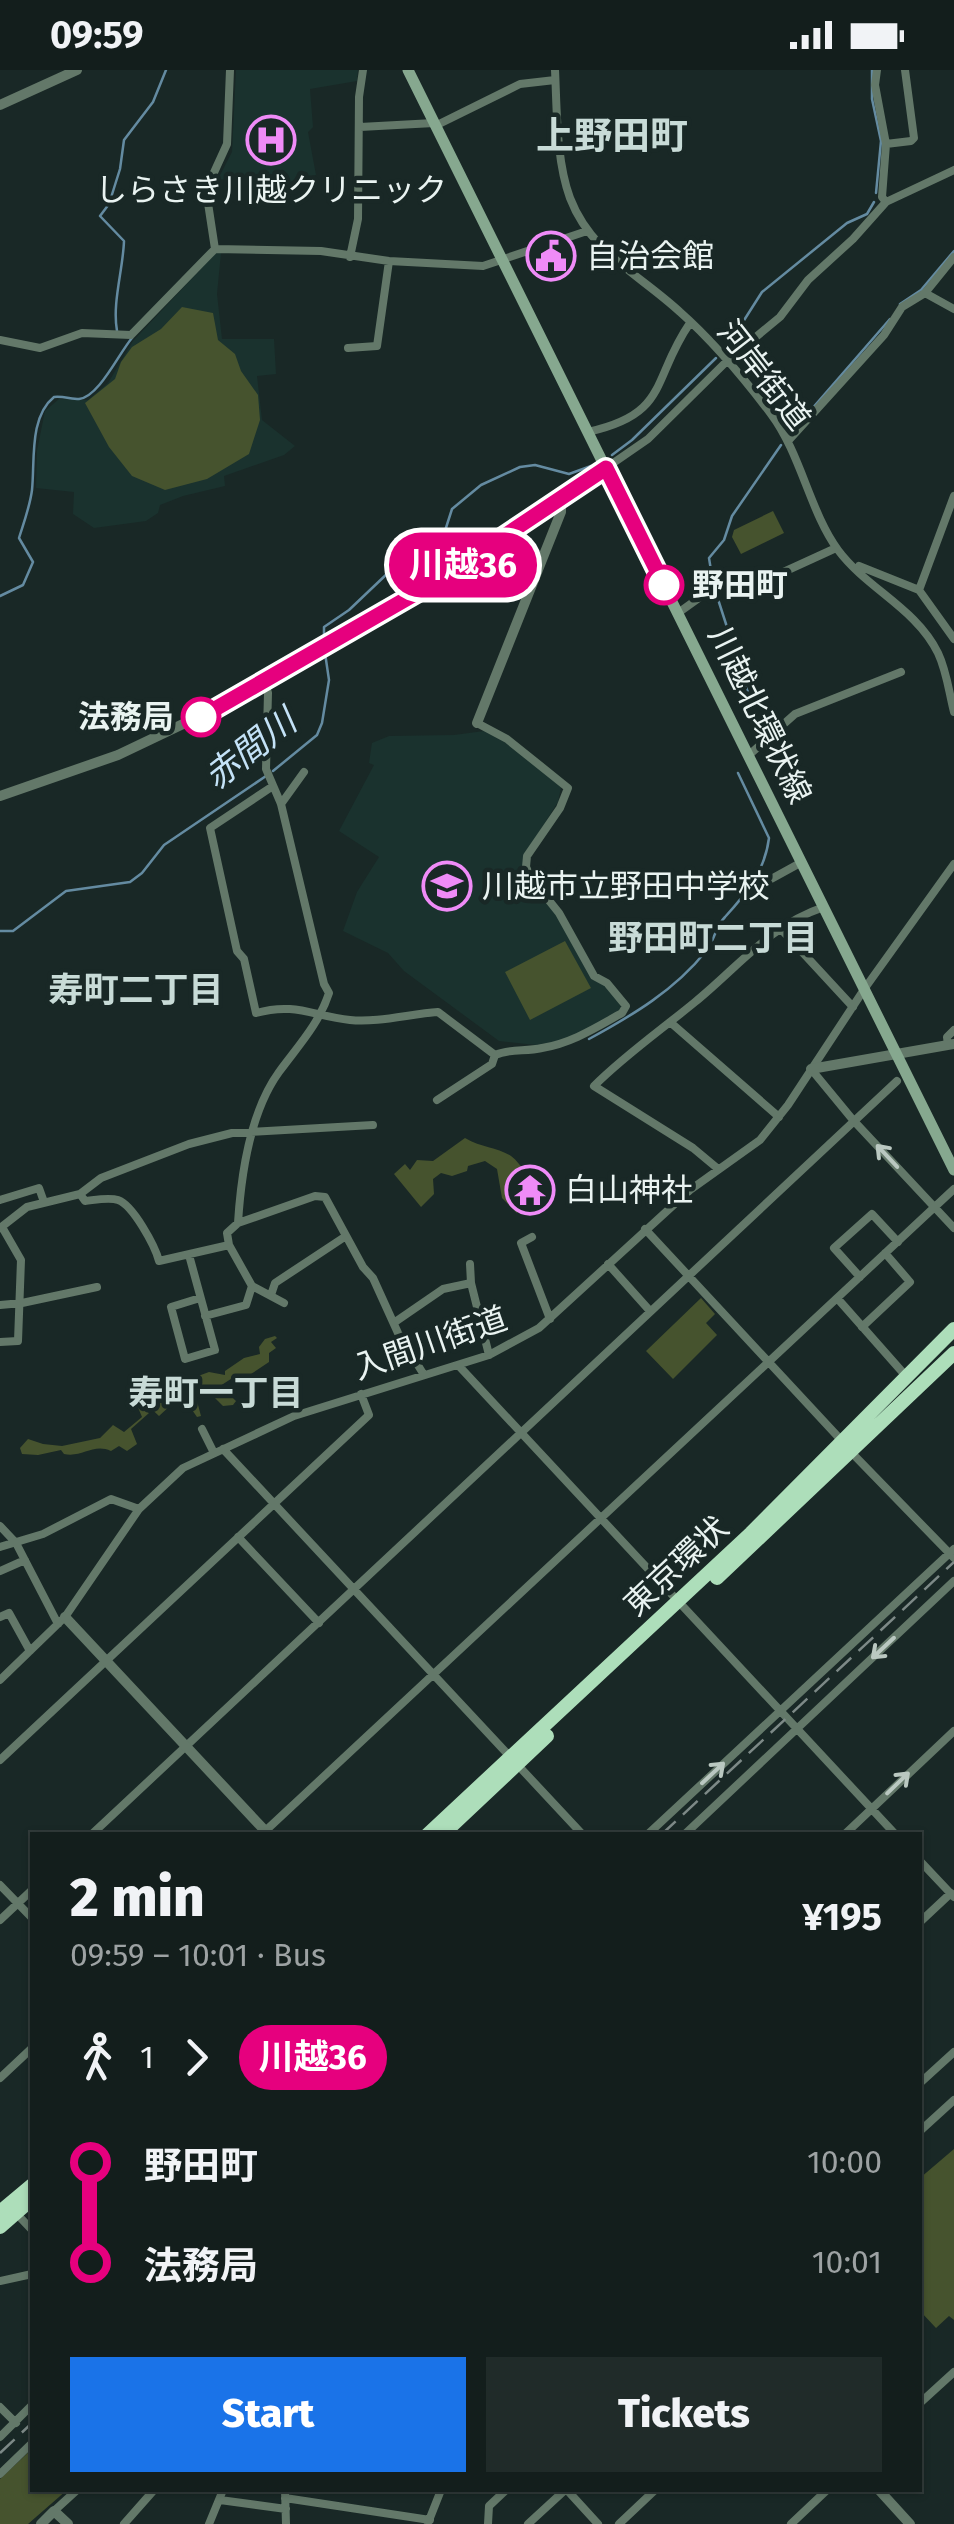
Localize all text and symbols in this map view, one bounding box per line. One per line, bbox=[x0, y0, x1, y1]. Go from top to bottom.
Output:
text: 09:59 bbox=[50, 12, 144, 58]
district label: 上野田町 bbox=[536, 113, 688, 159]
hospital icon: しらさき川越クリニック bbox=[245, 114, 297, 166]
place label: しらさき川越クリニック bbox=[95, 171, 447, 209]
public building icon: 自治会館 bbox=[525, 230, 577, 282]
place label: 自治会館 bbox=[586, 237, 714, 275]
street label: 河岸街道 bbox=[710, 313, 818, 437]
line badge: 川越36 bbox=[393, 532, 533, 598]
text: 川越36 bbox=[409, 544, 517, 586]
marker: 野田町 bbox=[645, 566, 683, 604]
place label: 野田町 bbox=[692, 566, 788, 604]
street label: 川越北環状線 bbox=[701, 620, 819, 810]
place label: 法務局 bbox=[78, 698, 174, 736]
marker: 法務局 bbox=[182, 698, 220, 736]
water label: 赤間川 bbox=[196, 698, 307, 798]
school or university icon: 川越市立野田中学校 bbox=[421, 860, 473, 912]
place label: 川越市立野田中学校 bbox=[482, 867, 770, 905]
district label: 野田町二丁目 bbox=[608, 917, 818, 959]
district label: 寿町二丁目 bbox=[48, 969, 224, 1011]
one-way arrow bbox=[875, 1145, 899, 1169]
temple icon: 白山神社 bbox=[504, 1164, 556, 1216]
place label: 白山神社 bbox=[565, 1171, 693, 1209]
street label: 入間川街道 bbox=[348, 1299, 512, 1387]
district label: 寿町一丁目 bbox=[128, 1372, 304, 1414]
street label: 東京環状 bbox=[616, 1508, 736, 1624]
one-way arrow bbox=[871, 1636, 896, 1659]
one-way arrow bbox=[700, 1761, 725, 1784]
one-way arrow bbox=[886, 1771, 910, 1795]
text: 2 min bbox=[70, 1865, 205, 1931]
text: ¥195 bbox=[802, 1894, 882, 1940]
text: 09:59 – 10:01 · Bus bbox=[70, 1936, 326, 1974]
icon: walk bbox=[70, 2030, 125, 2085]
icon: forward bbox=[169, 2030, 224, 2085]
text: 川越36 bbox=[259, 2036, 367, 2078]
text: 1 bbox=[140, 2038, 154, 2076]
text: 野田町 bbox=[144, 2143, 258, 2189]
text: 10:00 bbox=[807, 2143, 882, 2181]
text: 法務局 bbox=[144, 2243, 258, 2289]
text: 10:01 bbox=[812, 2243, 882, 2281]
button: Start bbox=[70, 2357, 466, 2472]
button: Tickets bbox=[486, 2357, 882, 2472]

